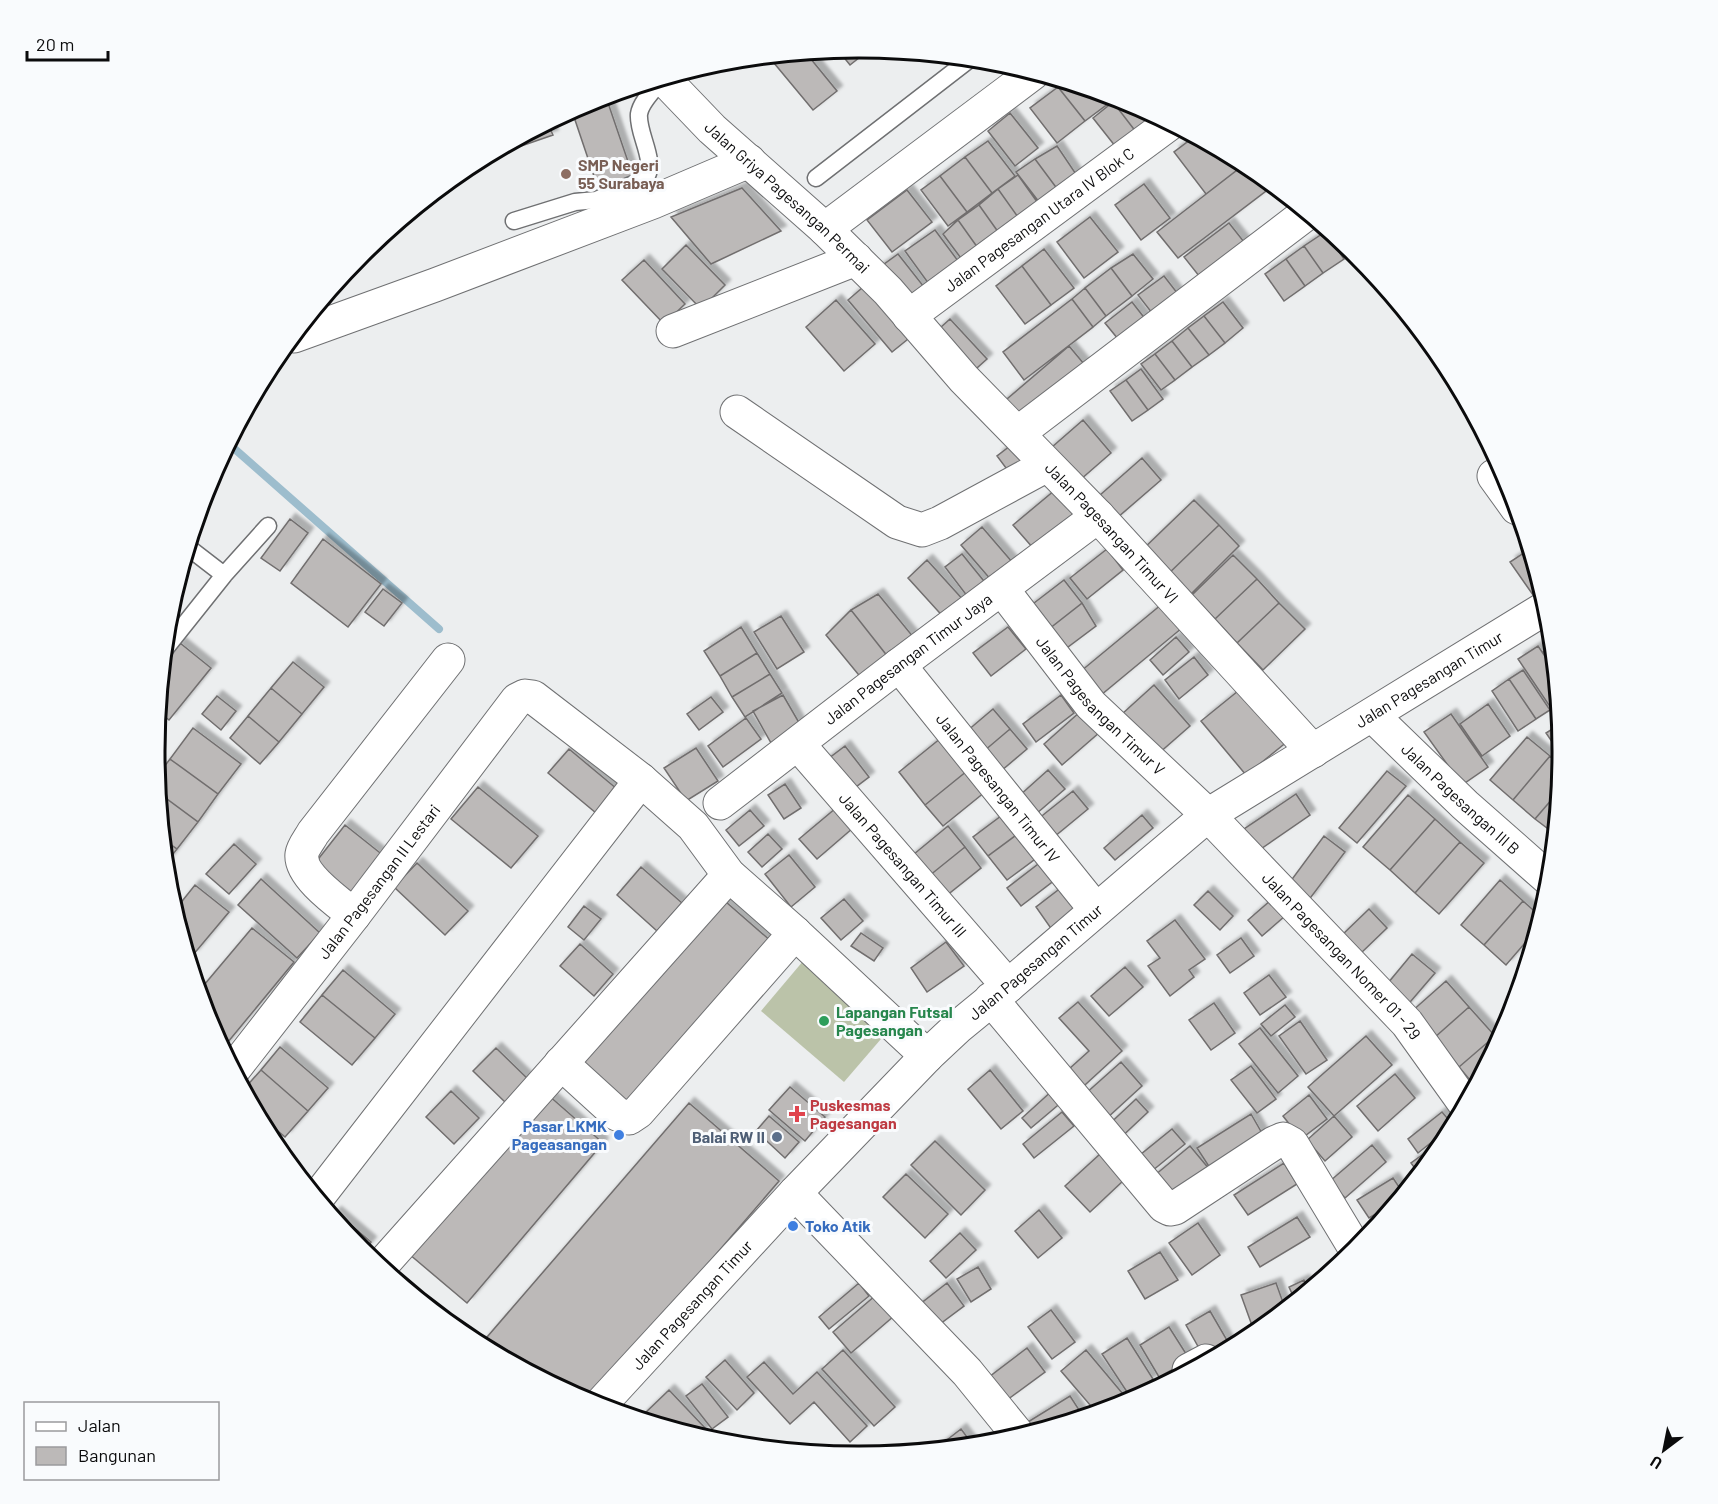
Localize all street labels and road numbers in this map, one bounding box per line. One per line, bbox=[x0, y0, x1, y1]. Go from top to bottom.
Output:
street label: Jalan Griya Pagesangan Permai bbox=[701, 117, 874, 277]
street label: Jalan Pagesangan Utara IV Blok C bbox=[941, 143, 1137, 295]
street label: Jalan Pagesangan Timur VI bbox=[1041, 458, 1183, 607]
street label: Jalan Pagesangan Timur Jaya bbox=[820, 589, 995, 728]
street label: Jalan Pagesangan Timur bbox=[1352, 626, 1506, 731]
street label: Jalan Pagesangan Timur V bbox=[1033, 632, 1169, 779]
street label: Jalan Pagesangan Timur IV bbox=[933, 709, 1064, 866]
street label: Jalan Pagesangan III B bbox=[1398, 739, 1524, 858]
street label: Jalan Pagesangan Timur III bbox=[835, 788, 971, 941]
street label: Jalan Pagesangan II Lestari bbox=[314, 800, 444, 962]
street label: Jalan Pagesangan Nomer 01 - 29 bbox=[1259, 868, 1425, 1043]
street label: Jalan Pagesangan Timur bbox=[964, 899, 1106, 1023]
street label: Jalan Pagesangan Timur bbox=[627, 1236, 756, 1373]

